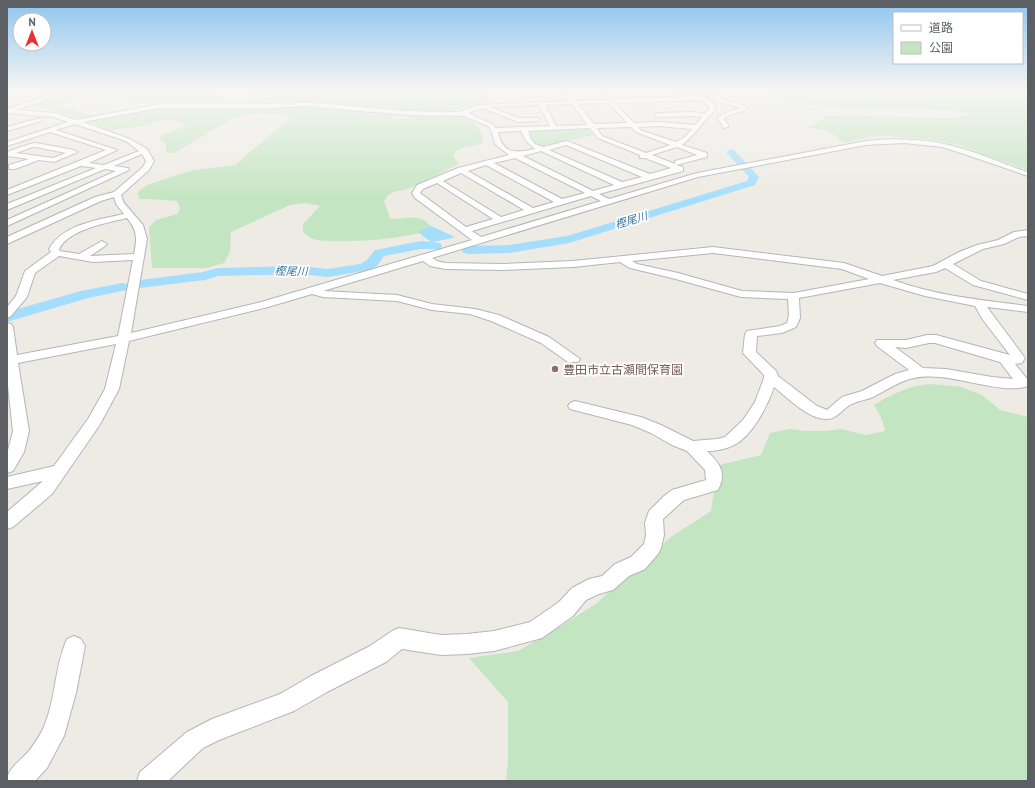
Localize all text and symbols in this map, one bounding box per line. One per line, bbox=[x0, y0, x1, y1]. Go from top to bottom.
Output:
north arrow bbox=[12, 12, 52, 52]
legend bbox=[893, 12, 1023, 64]
text: N bbox=[28, 15, 36, 29]
text: 道路 bbox=[929, 20, 953, 35]
text: 公園 bbox=[929, 40, 953, 55]
water label: 樫尾川 bbox=[613, 208, 650, 232]
water label: 樫尾川 bbox=[274, 264, 309, 278]
place label: 豊田市立古瀬間保育園 bbox=[563, 362, 683, 377]
marker: 豊田市立古瀬間保育園 bbox=[550, 364, 560, 374]

